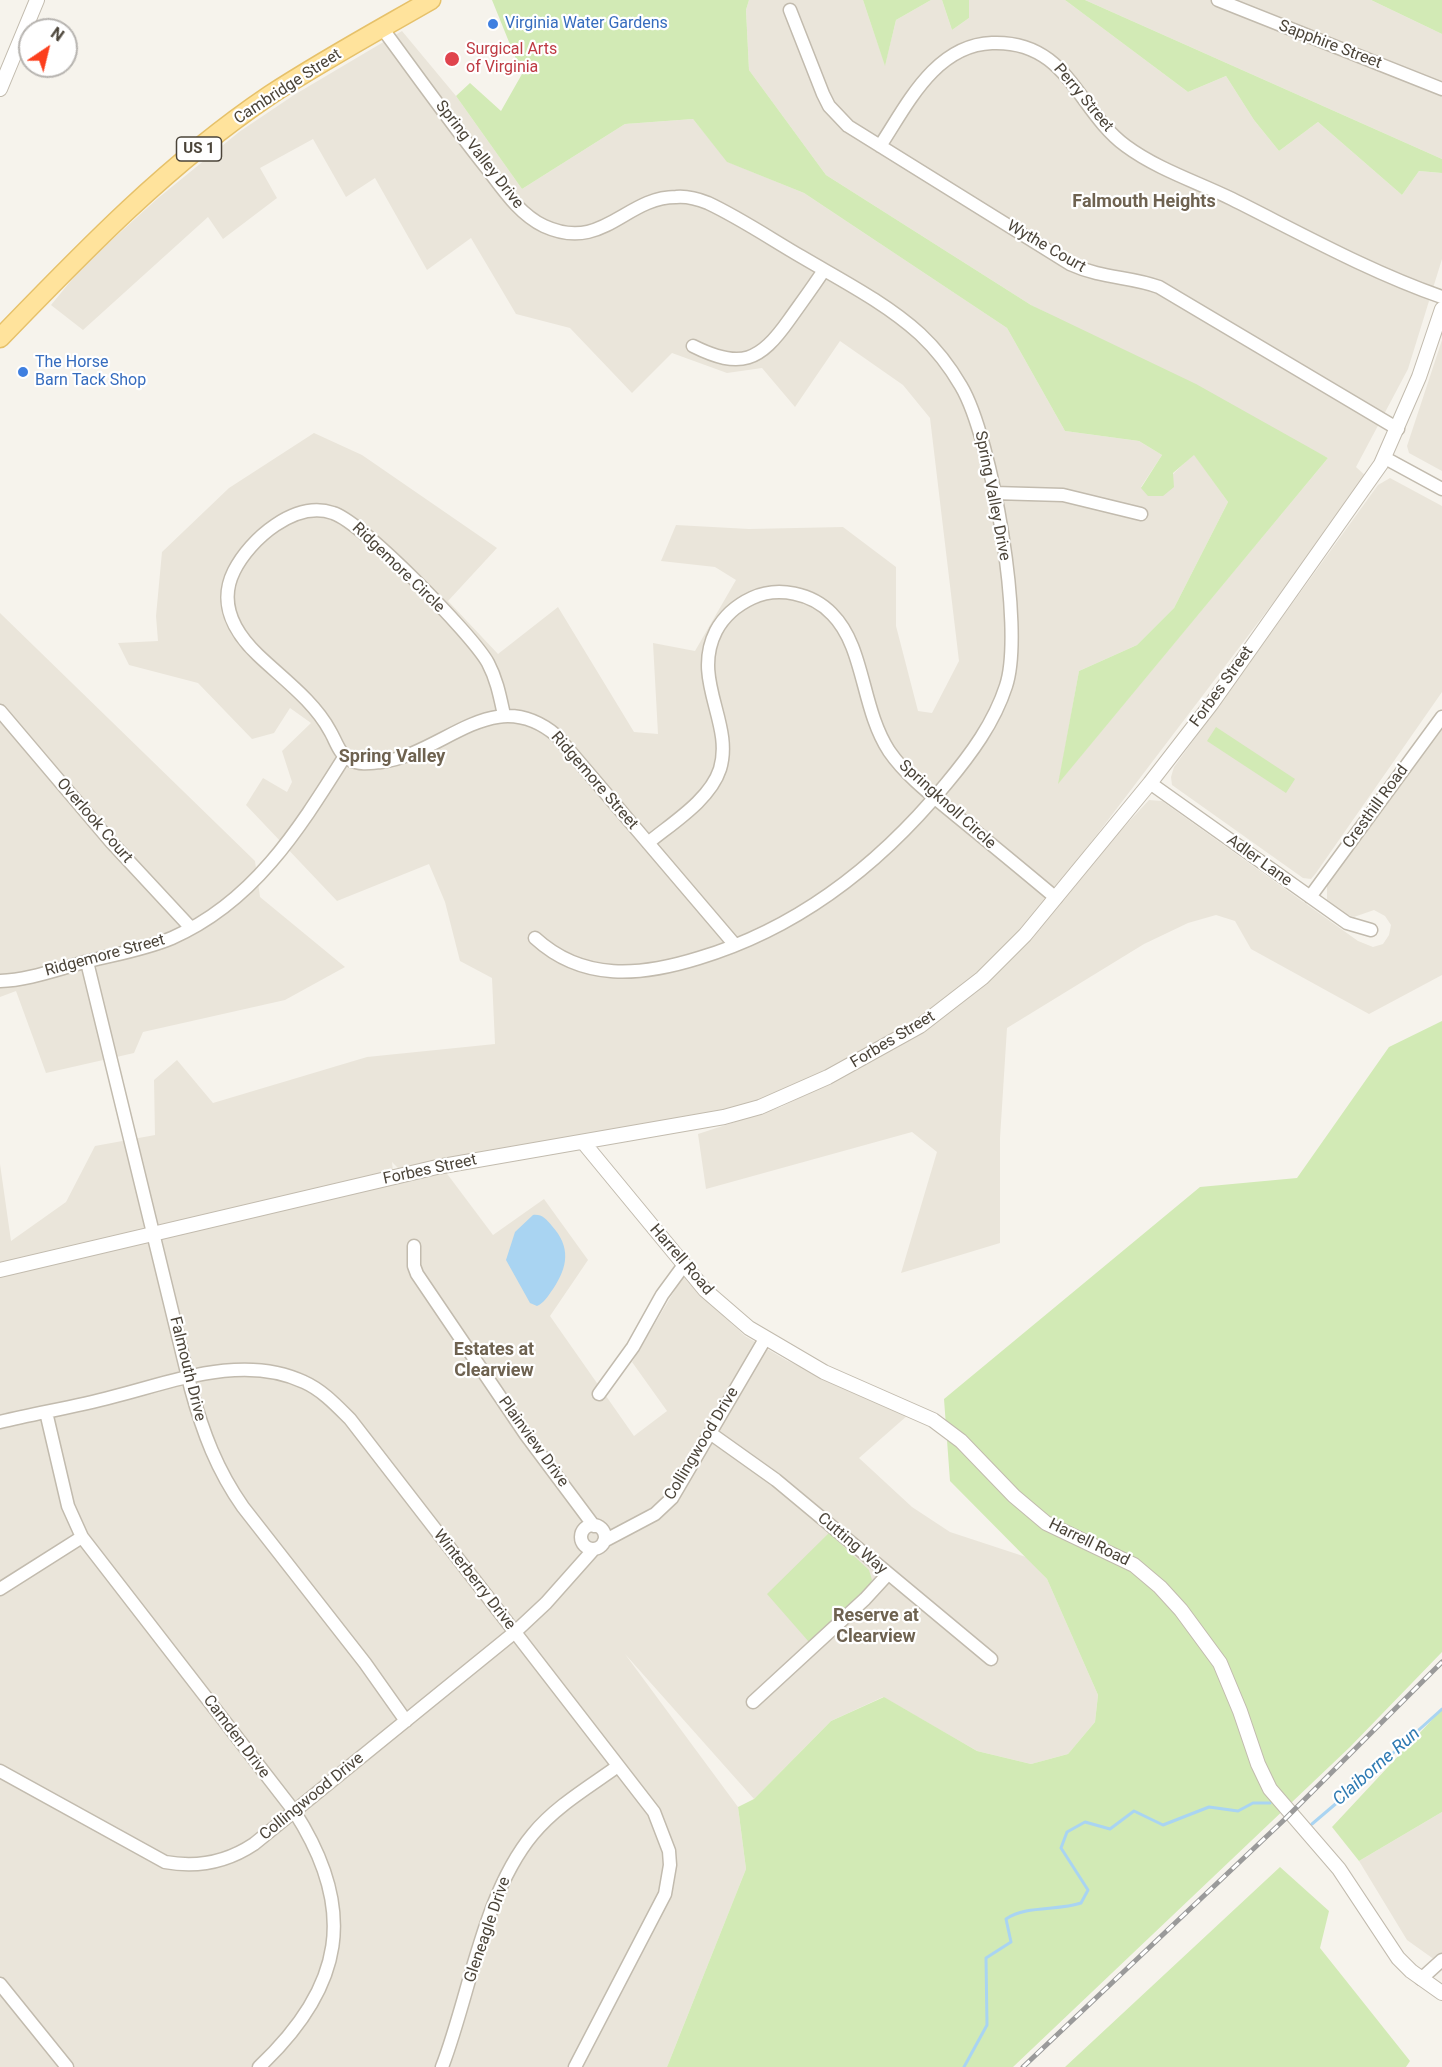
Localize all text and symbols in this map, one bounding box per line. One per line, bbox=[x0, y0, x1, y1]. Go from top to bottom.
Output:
place label: Virginia Water Gardens bbox=[505, 14, 668, 34]
marker: Virginia Water Gardens bbox=[486, 17, 500, 31]
street label: Sapphire Street bbox=[1276, 17, 1384, 73]
north arrow bbox=[18, 18, 78, 78]
text: N bbox=[47, 23, 68, 46]
place label: Surgical Arts of Virginia bbox=[466, 40, 557, 78]
street label: Cambridge Street bbox=[231, 45, 345, 129]
marker: Surgical Arts of Virginia bbox=[443, 50, 461, 68]
street label: Perry Street bbox=[1049, 60, 1117, 136]
street label: Spring Valley Drive bbox=[431, 97, 527, 213]
road number: US 1 bbox=[176, 137, 222, 161]
district label: Falmouth Heights bbox=[1072, 191, 1216, 213]
street label: Wythe Court bbox=[1003, 217, 1089, 277]
place label: The Horse Barn Tack Shop bbox=[35, 353, 146, 391]
marker: The Horse Barn Tack Shop bbox=[16, 365, 30, 379]
street label: Spring Valley Drive bbox=[970, 429, 1014, 563]
street label: Ridgemore Circle bbox=[348, 519, 448, 617]
street label: Forbes Street bbox=[1186, 643, 1258, 731]
street label: Ridgemore Street bbox=[546, 728, 642, 834]
district label: Spring Valley bbox=[339, 746, 445, 768]
street label: Springknoll Circle bbox=[895, 756, 999, 854]
street label: Cresthill Road bbox=[1339, 761, 1413, 853]
street label: Overlook Court bbox=[52, 775, 136, 867]
street label: Adler Lane bbox=[1223, 831, 1295, 891]
street label: Ridgemore Street bbox=[43, 931, 167, 981]
street label: Forbes Street bbox=[847, 1007, 939, 1073]
street label: Forbes Street bbox=[381, 1151, 479, 1189]
street label: Harrell Road bbox=[645, 1221, 717, 1299]
street label: Falmouth Drive bbox=[165, 1315, 209, 1423]
district label: Estates at Clearview bbox=[454, 1339, 534, 1382]
street label: Collingwood Drive bbox=[661, 1384, 743, 1504]
street label: Plainview Drive bbox=[494, 1393, 572, 1491]
street label: Cutting Way bbox=[813, 1509, 891, 1579]
street label: Harrell Road bbox=[1045, 1515, 1133, 1571]
street label: Winterberry Drive bbox=[429, 1526, 519, 1634]
district label: Reserve at Clearview bbox=[833, 1605, 919, 1648]
street label: Camden Drive bbox=[198, 1692, 274, 1782]
water label: Claiborne Run bbox=[1329, 1723, 1425, 1811]
street label: Collingwood Drive bbox=[256, 1749, 368, 1845]
street label: Gleneagle Drive bbox=[461, 1875, 515, 1985]

